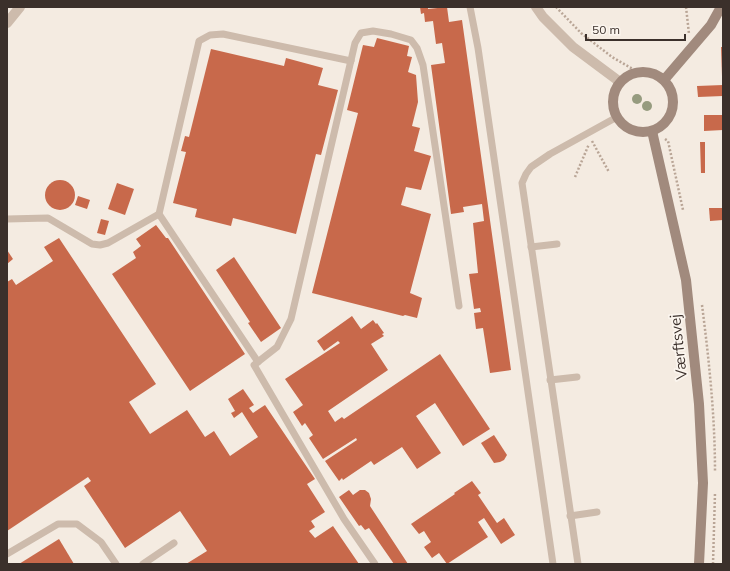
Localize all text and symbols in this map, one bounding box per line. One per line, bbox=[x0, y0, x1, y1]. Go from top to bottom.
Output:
scale bar bbox=[586, 16, 685, 42]
text: 50 m bbox=[592, 22, 620, 37]
street label: Værftsvej bbox=[665, 313, 691, 381]

